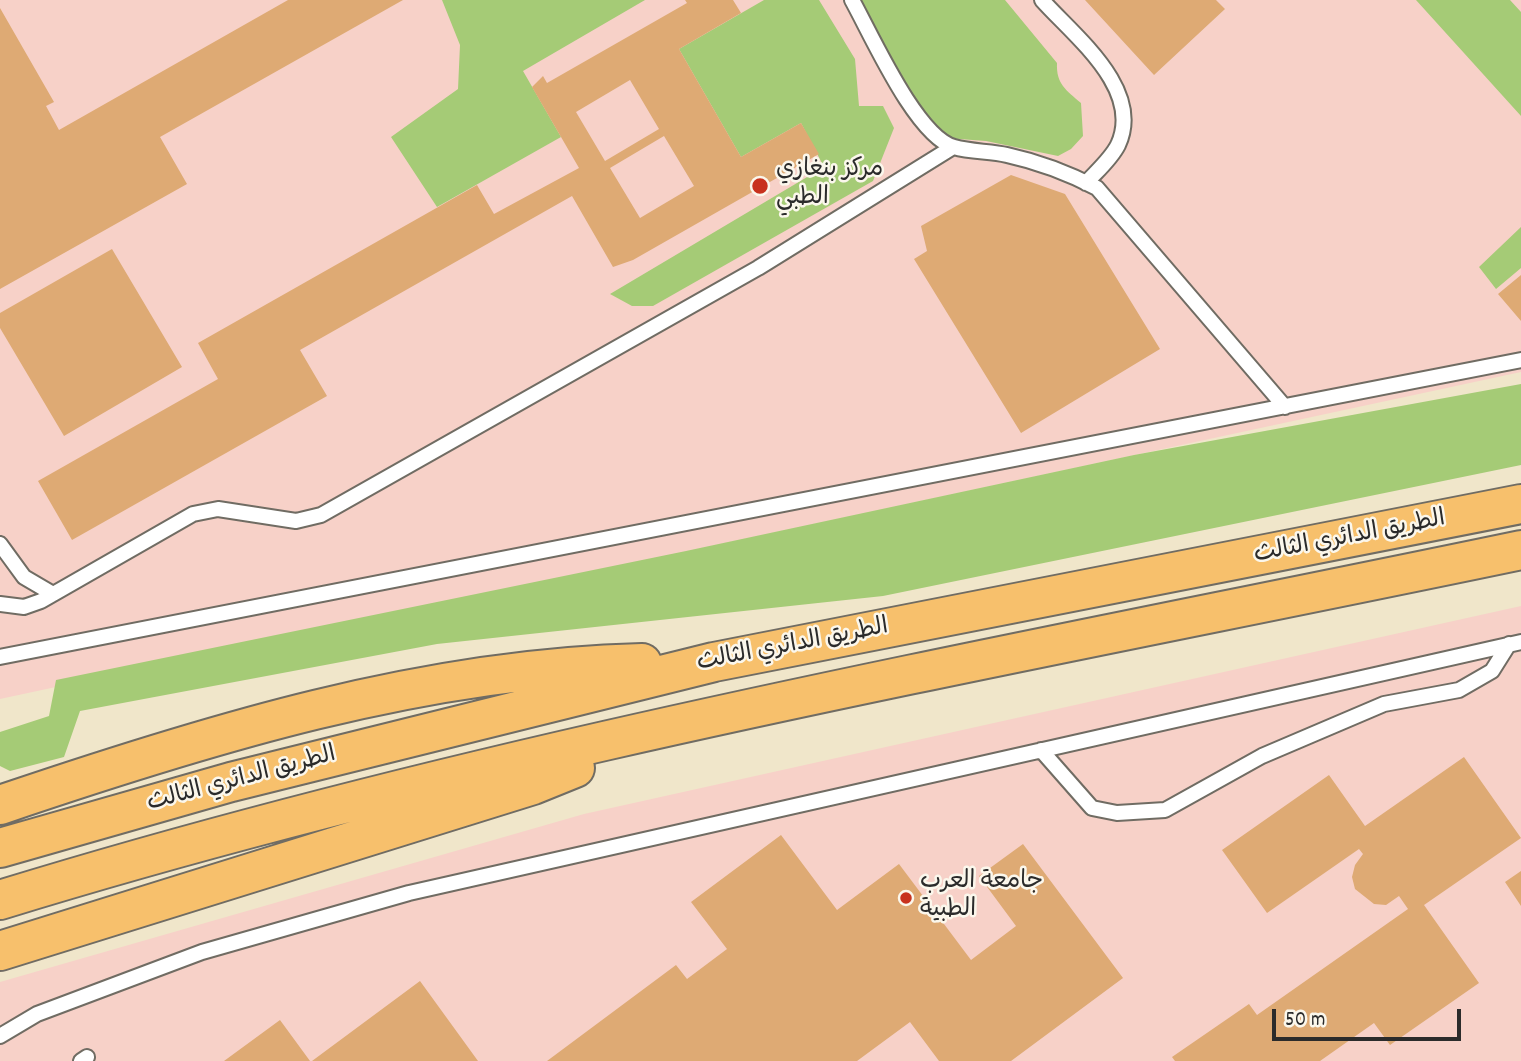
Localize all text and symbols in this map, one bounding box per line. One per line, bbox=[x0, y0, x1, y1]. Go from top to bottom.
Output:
place label: مركز بنغازي الطبي bbox=[776, 158, 883, 214]
marker: مركز بنغازي الطبي bbox=[750, 176, 770, 196]
street label: الطريق الدائري الثالث bbox=[1252, 506, 1448, 572]
street label: الطريق الدائري الثالث bbox=[695, 614, 891, 680]
street label: الطريق الدائري الثالث bbox=[144, 742, 340, 820]
place label: جامعة العرب الطبية bbox=[920, 870, 1043, 926]
marker: جامعة العرب الطبية bbox=[898, 890, 914, 906]
scale bar bbox=[1276, 995, 1465, 1038]
text: 50 m bbox=[1285, 1006, 1325, 1036]

